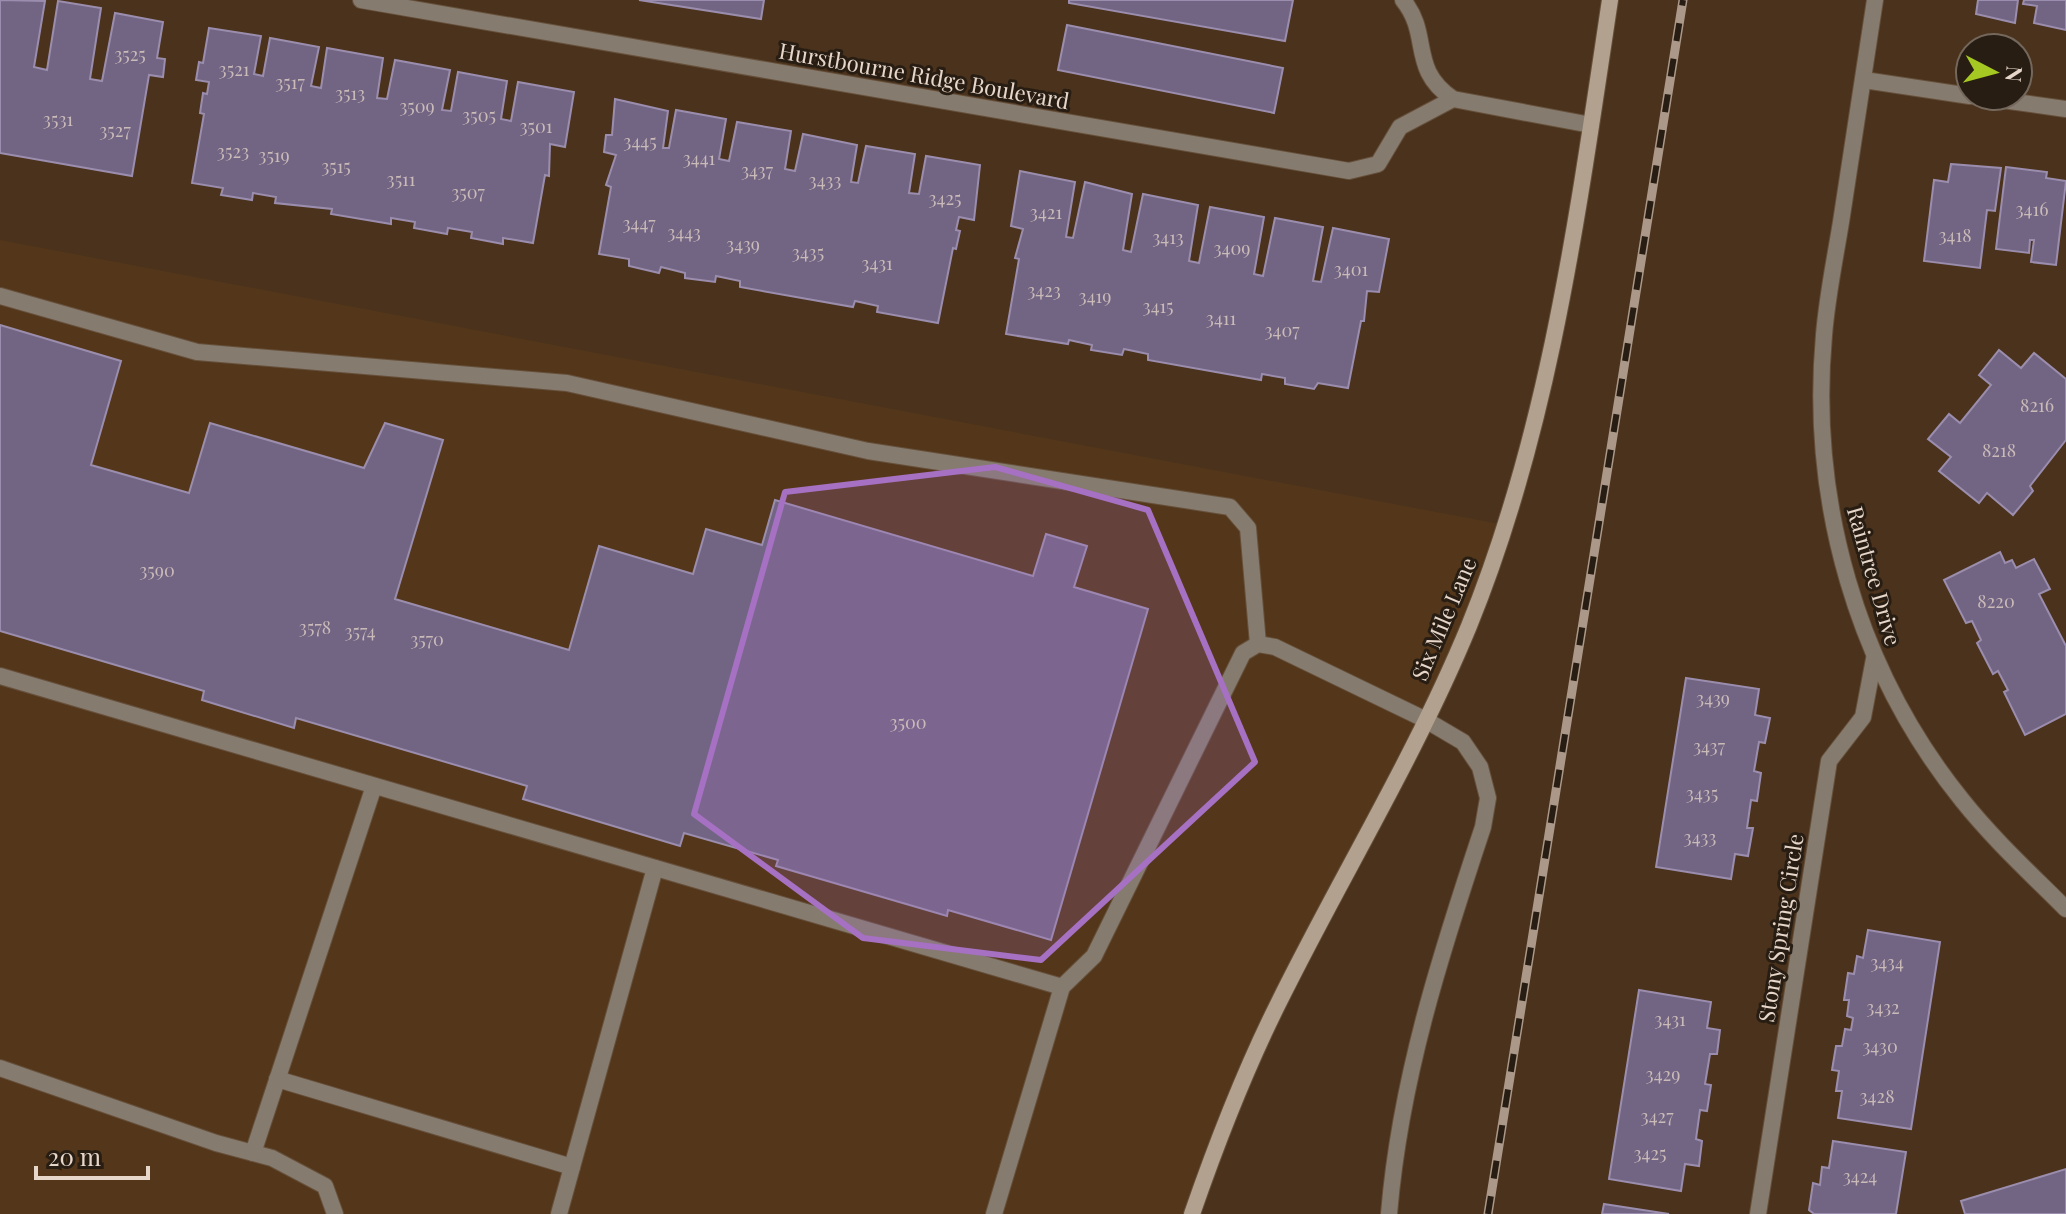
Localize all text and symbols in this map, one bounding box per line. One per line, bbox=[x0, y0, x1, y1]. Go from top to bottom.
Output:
north arrow bbox=[1954, 32, 2034, 112]
street label: Hurstbourne Ridge Boulevard bbox=[777, 35, 1072, 115]
house number: 3525 bbox=[114, 42, 146, 66]
house number: 3521 bbox=[219, 57, 250, 81]
text: N bbox=[1999, 65, 2031, 84]
house number: 3517 bbox=[275, 70, 305, 94]
house number: 3513 bbox=[335, 81, 365, 105]
house number: 3509 bbox=[399, 94, 435, 118]
house number: 3505 bbox=[462, 103, 496, 127]
house number: 3531 bbox=[43, 107, 74, 131]
house number: 3501 bbox=[519, 114, 553, 138]
house number: 3527 bbox=[99, 118, 131, 142]
house number: 3445 bbox=[623, 129, 657, 153]
house number: 3523 bbox=[217, 139, 249, 163]
house number: 3519 bbox=[258, 143, 290, 167]
house number: 3441 bbox=[683, 146, 716, 170]
house number: 3515 bbox=[321, 154, 351, 178]
house number: 3437 bbox=[741, 158, 774, 182]
house number: 3511 bbox=[387, 167, 416, 191]
house number: 3433 bbox=[809, 168, 841, 192]
house number: 3507 bbox=[451, 180, 486, 204]
house number: 3425 bbox=[928, 186, 962, 210]
house number: 3416 bbox=[2016, 197, 2048, 221]
house number: 3421 bbox=[1030, 200, 1062, 224]
house number: 3447 bbox=[623, 211, 656, 235]
house number: 3443 bbox=[667, 220, 701, 244]
house number: 3418 bbox=[1938, 223, 1972, 247]
house number: 3413 bbox=[1152, 225, 1184, 249]
house number: 3439 bbox=[726, 232, 760, 256]
house number: 3409 bbox=[1214, 236, 1250, 260]
house number: 3435 bbox=[792, 240, 824, 264]
house number: 3431 bbox=[861, 251, 893, 275]
house number: 3401 bbox=[1334, 257, 1369, 281]
house number: 3423 bbox=[1027, 278, 1061, 302]
house number: 3419 bbox=[1079, 284, 1111, 308]
house number: 3415 bbox=[1143, 294, 1173, 318]
house number: 3411 bbox=[1206, 306, 1236, 330]
house number: 3407 bbox=[1264, 318, 1300, 342]
house number: 8216 bbox=[2020, 393, 2054, 417]
house number: 8218 bbox=[1982, 438, 2016, 462]
street label: Raintree Drive bbox=[1841, 503, 1909, 649]
street label: Six Mile Lane bbox=[1404, 552, 1483, 685]
house number: 3590 bbox=[139, 558, 175, 582]
house number: 8220 bbox=[1977, 589, 2015, 613]
house number: 3578 bbox=[299, 615, 331, 639]
house number: 3574 bbox=[344, 619, 376, 643]
house number: 3570 bbox=[410, 627, 444, 651]
house number: 3439 bbox=[1696, 686, 1730, 710]
house number: 3500 bbox=[889, 710, 927, 734]
house number: 3437 bbox=[1693, 734, 1726, 758]
house number: 3435 bbox=[1686, 781, 1718, 805]
house number: 3433 bbox=[1684, 825, 1716, 849]
street label: Stony Spring Circle bbox=[1750, 831, 1810, 1024]
house number: 3434 bbox=[1870, 950, 1904, 974]
house number: 3432 bbox=[1866, 995, 1900, 1019]
house number: 3431 bbox=[1654, 1007, 1686, 1031]
house number: 3430 bbox=[1862, 1034, 1898, 1058]
house number: 3429 bbox=[1646, 1062, 1680, 1086]
house number: 3428 bbox=[1860, 1084, 1895, 1108]
house number: 3427 bbox=[1641, 1104, 1674, 1128]
scale bar bbox=[36, 1130, 148, 1180]
text: 20 m bbox=[48, 1140, 101, 1172]
house number: 3425 bbox=[1633, 1141, 1667, 1165]
house number: 3424 bbox=[1843, 1164, 1877, 1188]

